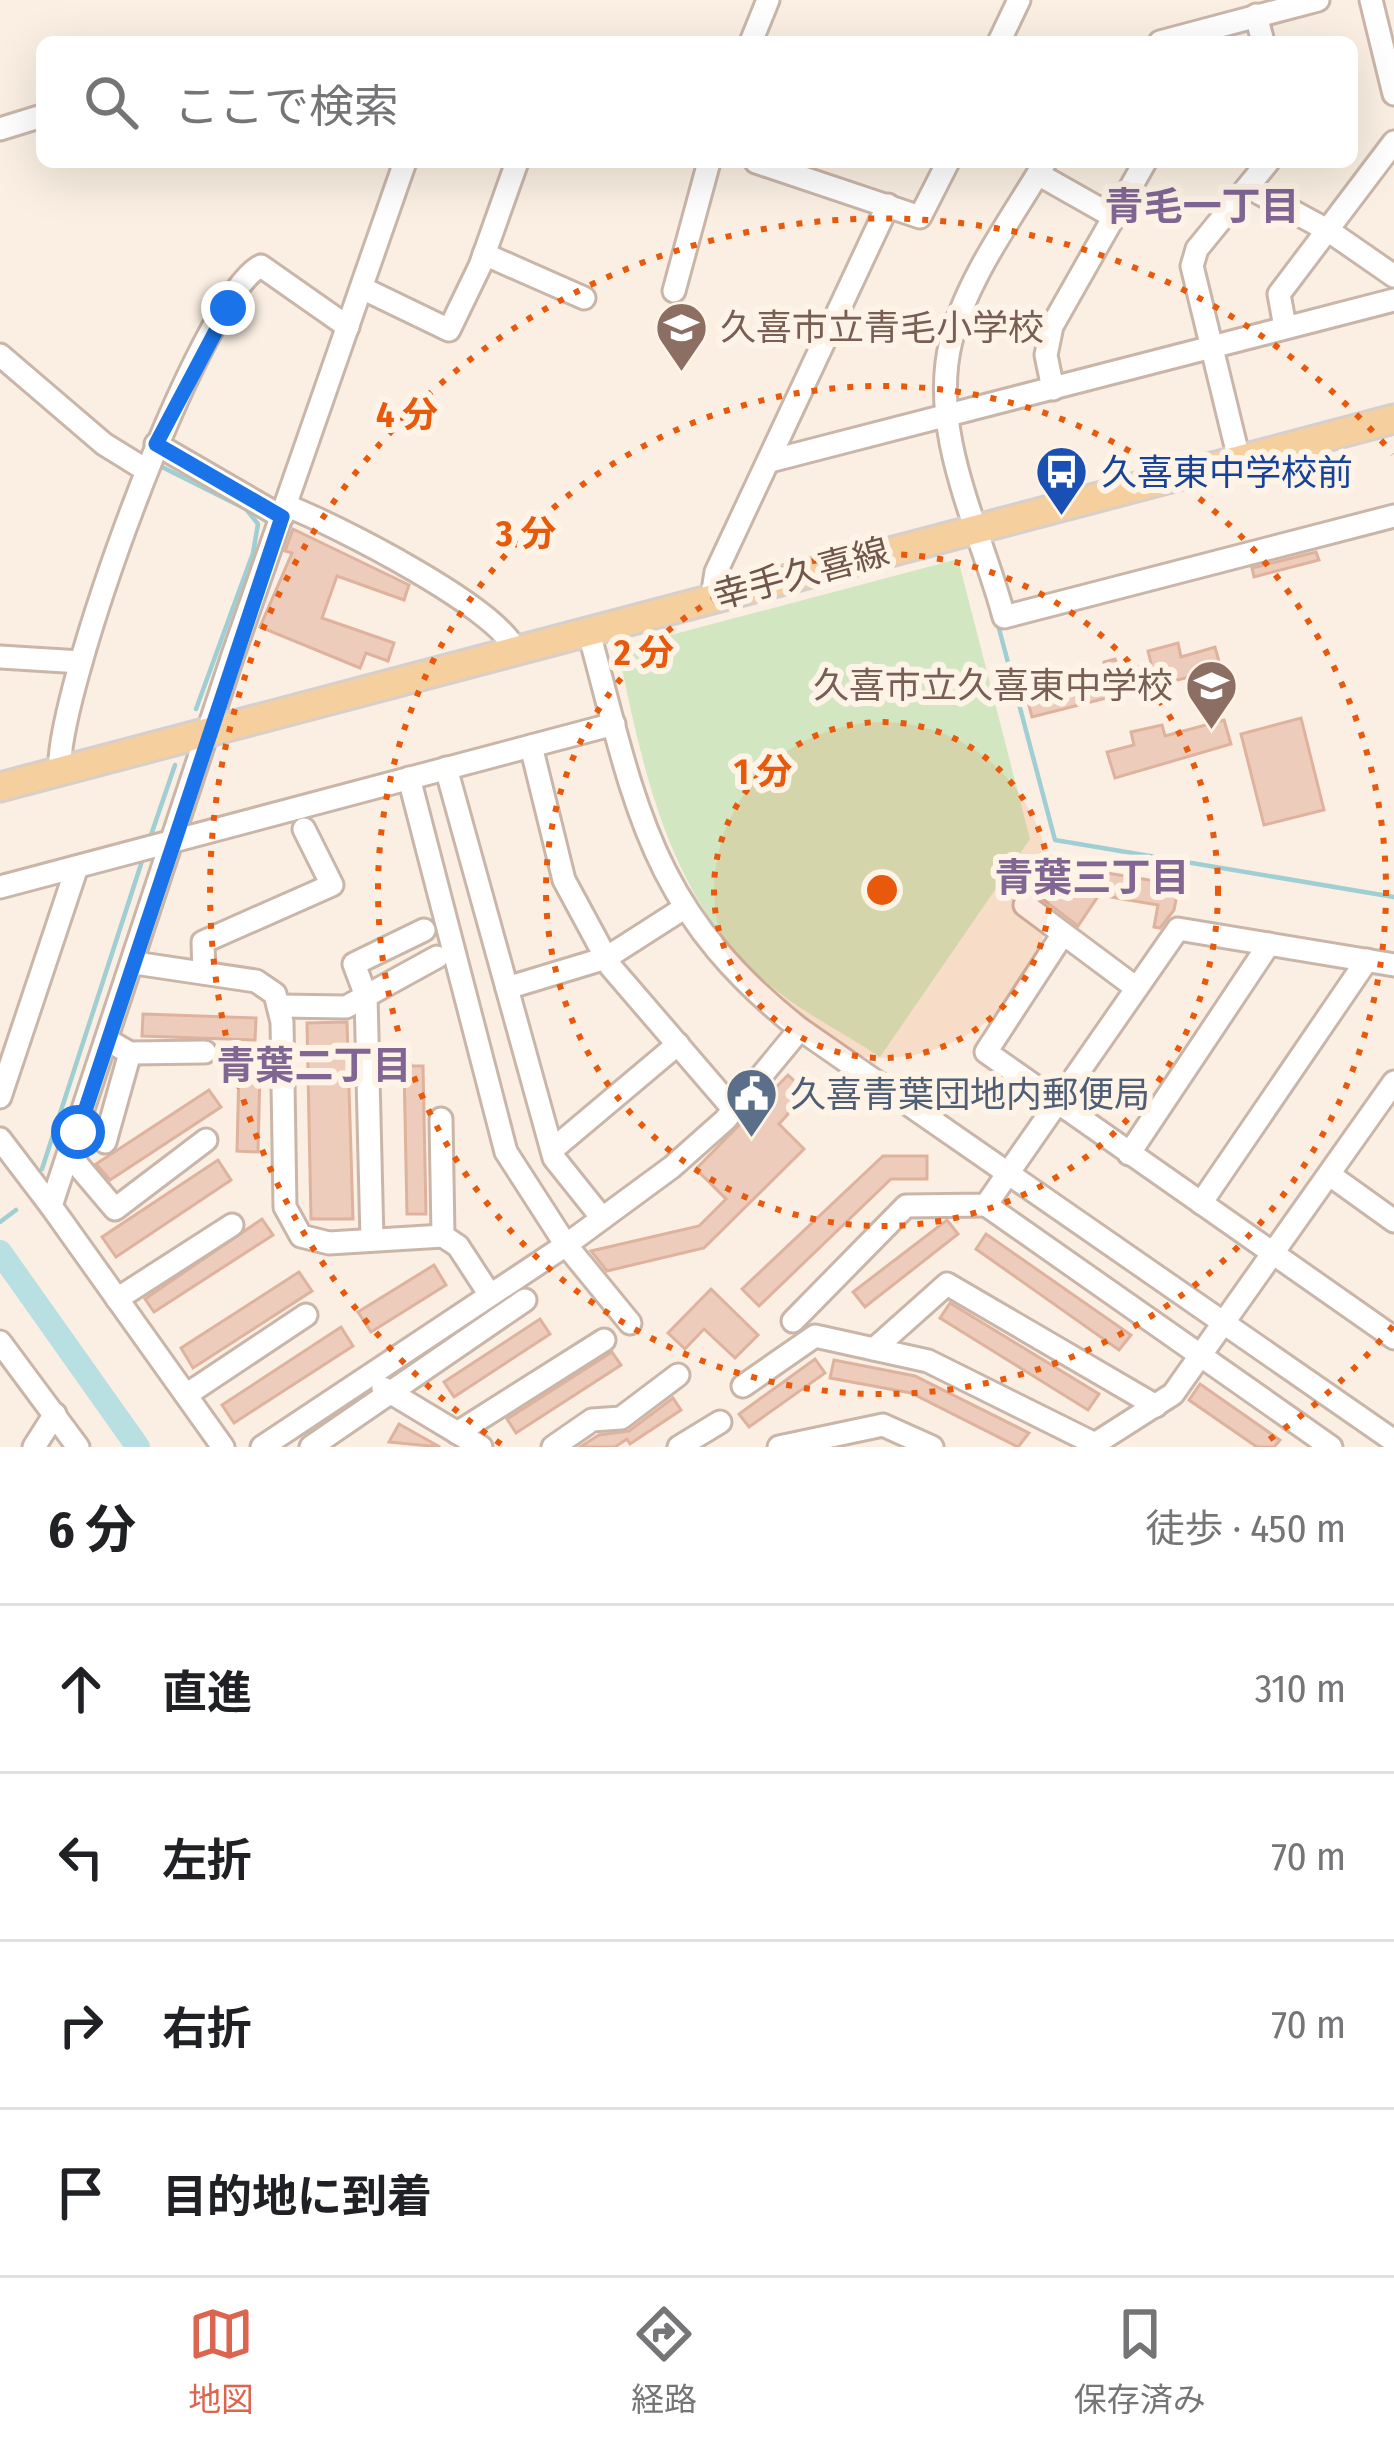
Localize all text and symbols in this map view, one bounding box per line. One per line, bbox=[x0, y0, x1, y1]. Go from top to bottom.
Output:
search box bbox=[36, 36, 1358, 168]
icon: search bbox=[78, 69, 144, 135]
text: ここで検索 bbox=[174, 80, 399, 134]
district label: 青毛一丁目 bbox=[1104, 184, 1300, 230]
route end bbox=[201, 281, 255, 335]
school or university icon: 久喜市立青毛小学校 bbox=[653, 299, 709, 373]
place label: 久喜市立青毛小学校 bbox=[720, 306, 1044, 350]
text: 4 分 bbox=[376, 393, 438, 437]
bus stop icon: 久喜東中学校前 bbox=[1034, 444, 1090, 518]
place label: 久喜東中学校前 bbox=[1101, 451, 1353, 495]
text: 3 分 bbox=[495, 512, 556, 556]
street label: 幸手久喜線 bbox=[709, 529, 894, 619]
text: 2 分 bbox=[613, 631, 674, 675]
school or university icon: 久喜市立久喜東中学校 bbox=[1184, 657, 1240, 731]
place label: 久喜市立久喜東中学校 bbox=[813, 664, 1173, 708]
text: 1 分 bbox=[734, 750, 792, 794]
district label: 青葉三丁目 bbox=[994, 855, 1190, 901]
centre of rings bbox=[861, 869, 903, 911]
district label: 青葉二丁目 bbox=[216, 1043, 412, 1089]
public building icon: 久喜青葉団地内郵便局 bbox=[723, 1066, 779, 1140]
place label: 久喜青葉団地内郵便局 bbox=[790, 1073, 1150, 1117]
route start bbox=[51, 1105, 105, 1159]
text: 6 分 bbox=[48, 1499, 136, 1561]
text: 徒歩 · 450 m bbox=[1146, 1506, 1346, 1552]
icon: ahead bbox=[48, 1656, 114, 1722]
text: 直進 bbox=[162, 1666, 252, 1720]
text: 310 m bbox=[1255, 1666, 1346, 1712]
icon: left bbox=[48, 1824, 114, 1890]
text: 左折 bbox=[162, 1834, 252, 1888]
text: 70 m bbox=[1271, 1834, 1346, 1880]
icon: right bbox=[48, 1992, 114, 2058]
text: 右折 bbox=[162, 2002, 252, 2056]
text: 70 m bbox=[1271, 2002, 1346, 2048]
icon: arrive bbox=[48, 2160, 114, 2226]
text: 目的地に到着 bbox=[162, 2170, 432, 2224]
tab: 地図 bbox=[188, 2301, 254, 2421]
tab: 経路 bbox=[631, 2301, 697, 2421]
tab: 保存済み bbox=[1074, 2301, 1206, 2421]

